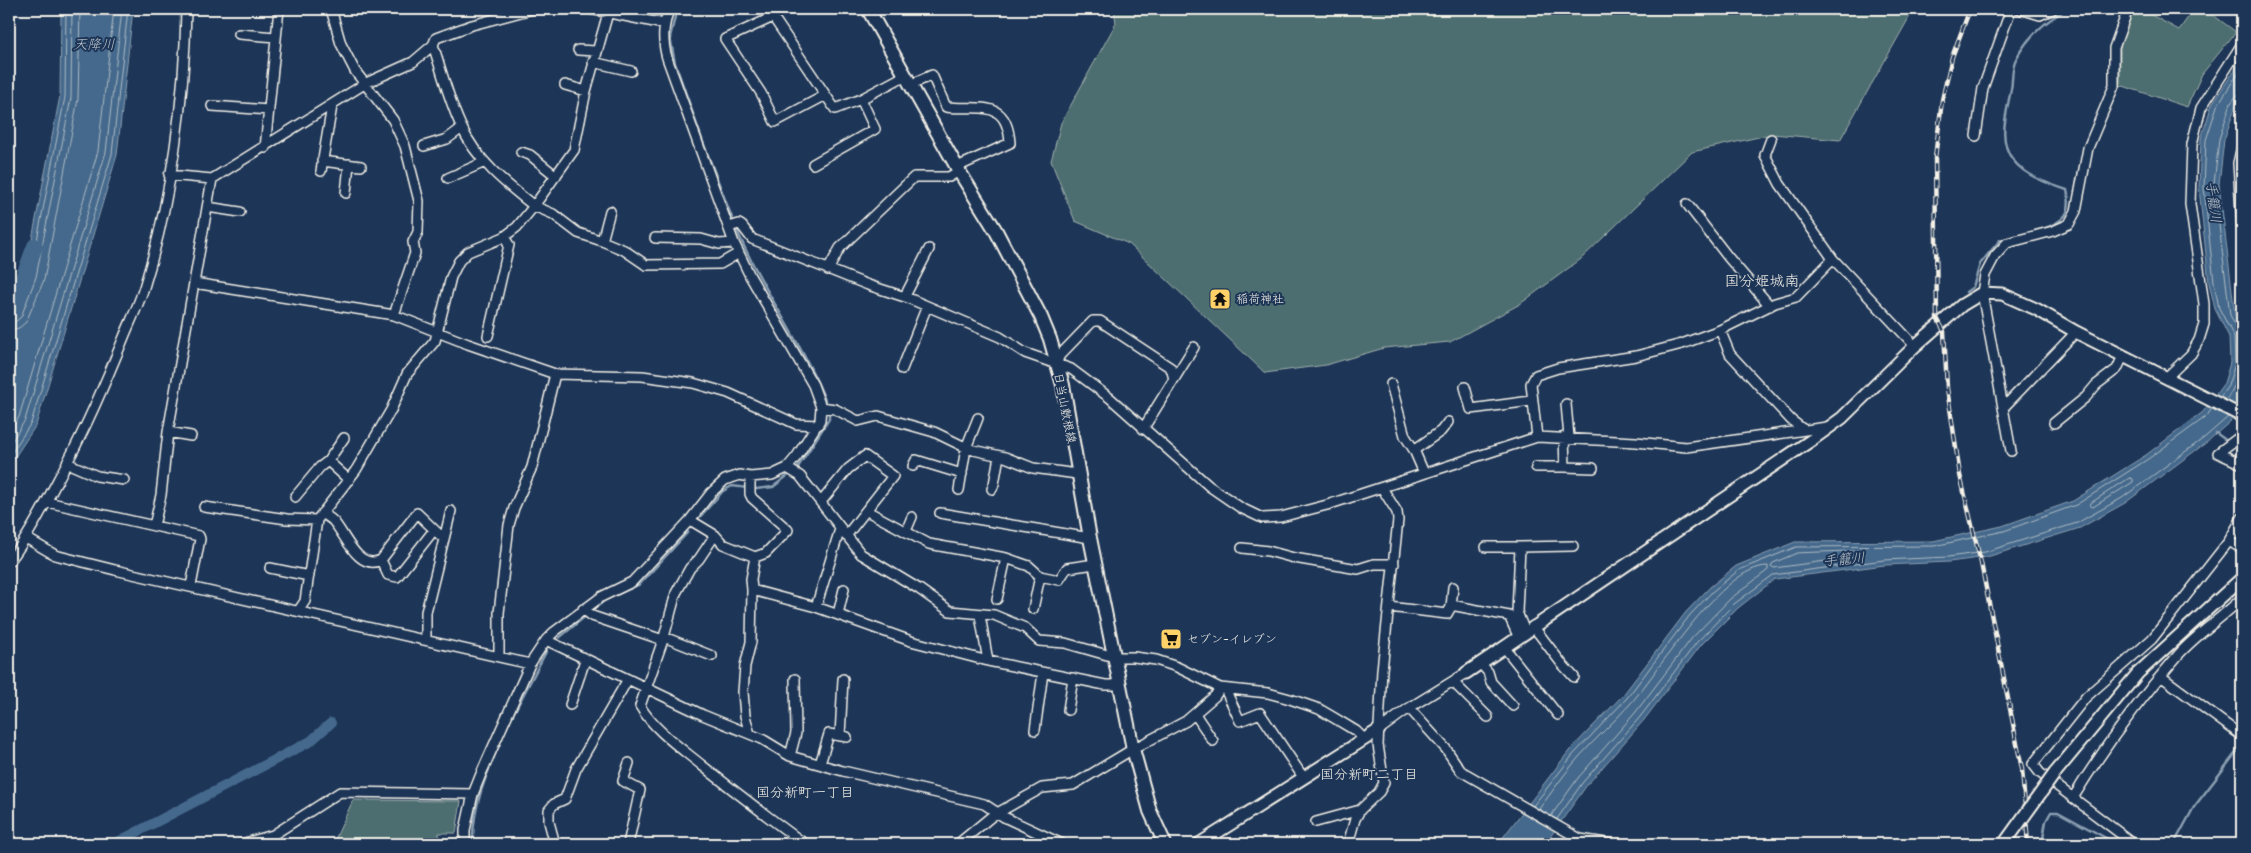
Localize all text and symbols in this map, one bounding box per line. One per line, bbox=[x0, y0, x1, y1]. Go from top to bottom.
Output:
water label: 天降川 bbox=[73, 35, 115, 53]
water label: 手籠川 bbox=[2202, 180, 2226, 224]
district label: 国分姫城南 bbox=[1724, 271, 1800, 291]
temple icon: 稲荷神社 bbox=[1208, 287, 1232, 311]
place label: 稲荷神社 bbox=[1236, 291, 1284, 307]
street label: 日当山敷根線 bbox=[1050, 371, 1080, 445]
water label: 手籠川 bbox=[1822, 548, 1866, 570]
supermarket icon: セブン-イレブン bbox=[1159, 627, 1183, 651]
place label: セブン-イレブン bbox=[1187, 631, 1277, 647]
district label: 国分新町二丁目 bbox=[1320, 765, 1418, 783]
district label: 国分新町一丁目 bbox=[756, 783, 854, 801]

